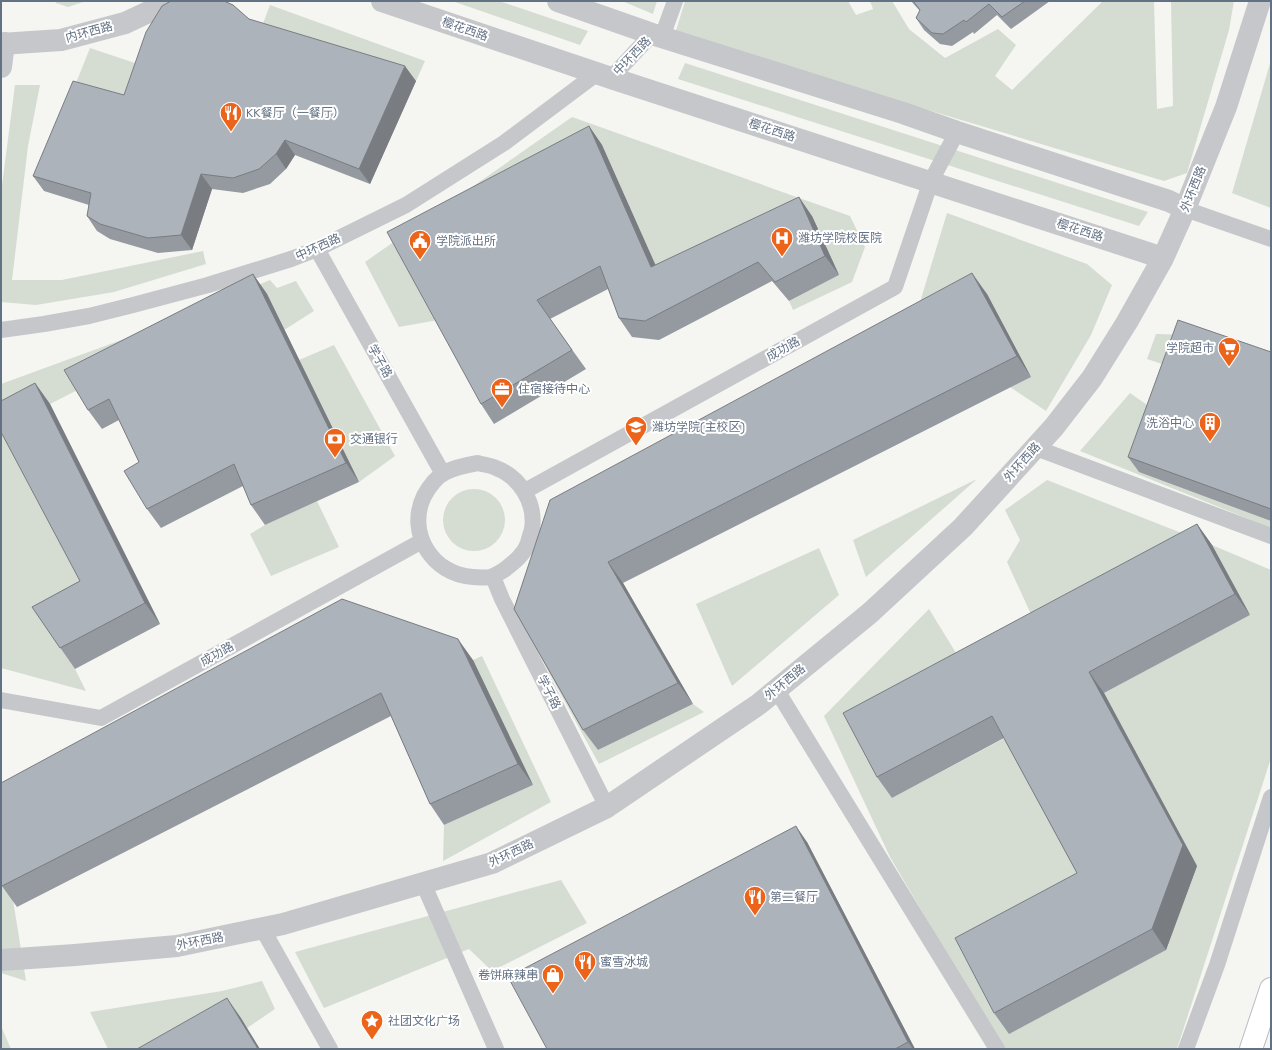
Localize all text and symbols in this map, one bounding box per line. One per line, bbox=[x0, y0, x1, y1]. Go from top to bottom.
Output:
street label: 樱花西路 bbox=[440, 14, 490, 44]
street label: 内环西路 bbox=[64, 18, 114, 46]
street label: 中环西路 bbox=[610, 33, 654, 79]
restaurant icon: KK餐厅（一餐厅） bbox=[218, 100, 244, 133]
place label: KK餐厅（一餐厅） bbox=[246, 105, 345, 121]
street label: 樱花西路 bbox=[747, 115, 797, 145]
street label: 外环西路 bbox=[1177, 164, 1209, 214]
street label: 樱花西路 bbox=[1055, 215, 1105, 245]
hospital icon: 潍坊学院校医院 bbox=[769, 225, 795, 258]
public building icon: 学院派出所 bbox=[407, 228, 433, 261]
street label: 中环西路 bbox=[293, 230, 343, 264]
place label: 潍坊学院校医院 bbox=[798, 230, 882, 246]
place label: 学院派出所 bbox=[436, 233, 496, 249]
street label: 成功路 bbox=[763, 333, 803, 365]
supermarket icon: 学院超市 bbox=[1216, 335, 1242, 368]
place label: 学院超市 bbox=[1166, 340, 1214, 356]
street label: 学子路 bbox=[364, 341, 396, 381]
office icon: 住宿接待中心 bbox=[489, 376, 515, 409]
place label: 住宿接待中心 bbox=[518, 381, 590, 397]
building icon: 洗浴中心 bbox=[1197, 410, 1223, 443]
school or university icon: 潍坊学院(主校区) bbox=[623, 414, 649, 447]
place label: 洗浴中心 bbox=[1146, 415, 1194, 431]
place label: 潍坊学院(主校区) bbox=[652, 419, 745, 435]
bank icon: 交通银行 bbox=[322, 426, 348, 459]
place label: 交通银行 bbox=[350, 431, 398, 447]
street label: 外环西路 bbox=[1000, 439, 1044, 485]
street label: 成功路 bbox=[197, 638, 237, 670]
street label: 外环西路 bbox=[761, 661, 809, 703]
street label: 学子路 bbox=[534, 672, 564, 712]
street label: 外环西路 bbox=[486, 836, 536, 870]
restaurant icon: 第二餐厅 bbox=[742, 884, 768, 917]
place label: 第二餐厅 bbox=[770, 889, 818, 905]
street label: 外环西路 bbox=[175, 929, 225, 953]
restaurant icon: 蜜雪冰城 bbox=[572, 949, 598, 982]
place label: 蜜雪冰城 bbox=[600, 954, 648, 970]
shop icon: 卷饼麻辣串 bbox=[540, 962, 566, 995]
place label: 卷饼麻辣串 bbox=[478, 967, 538, 983]
place icon: 社团文化广场 bbox=[359, 1008, 385, 1041]
place label: 社团文化广场 bbox=[388, 1013, 460, 1029]

